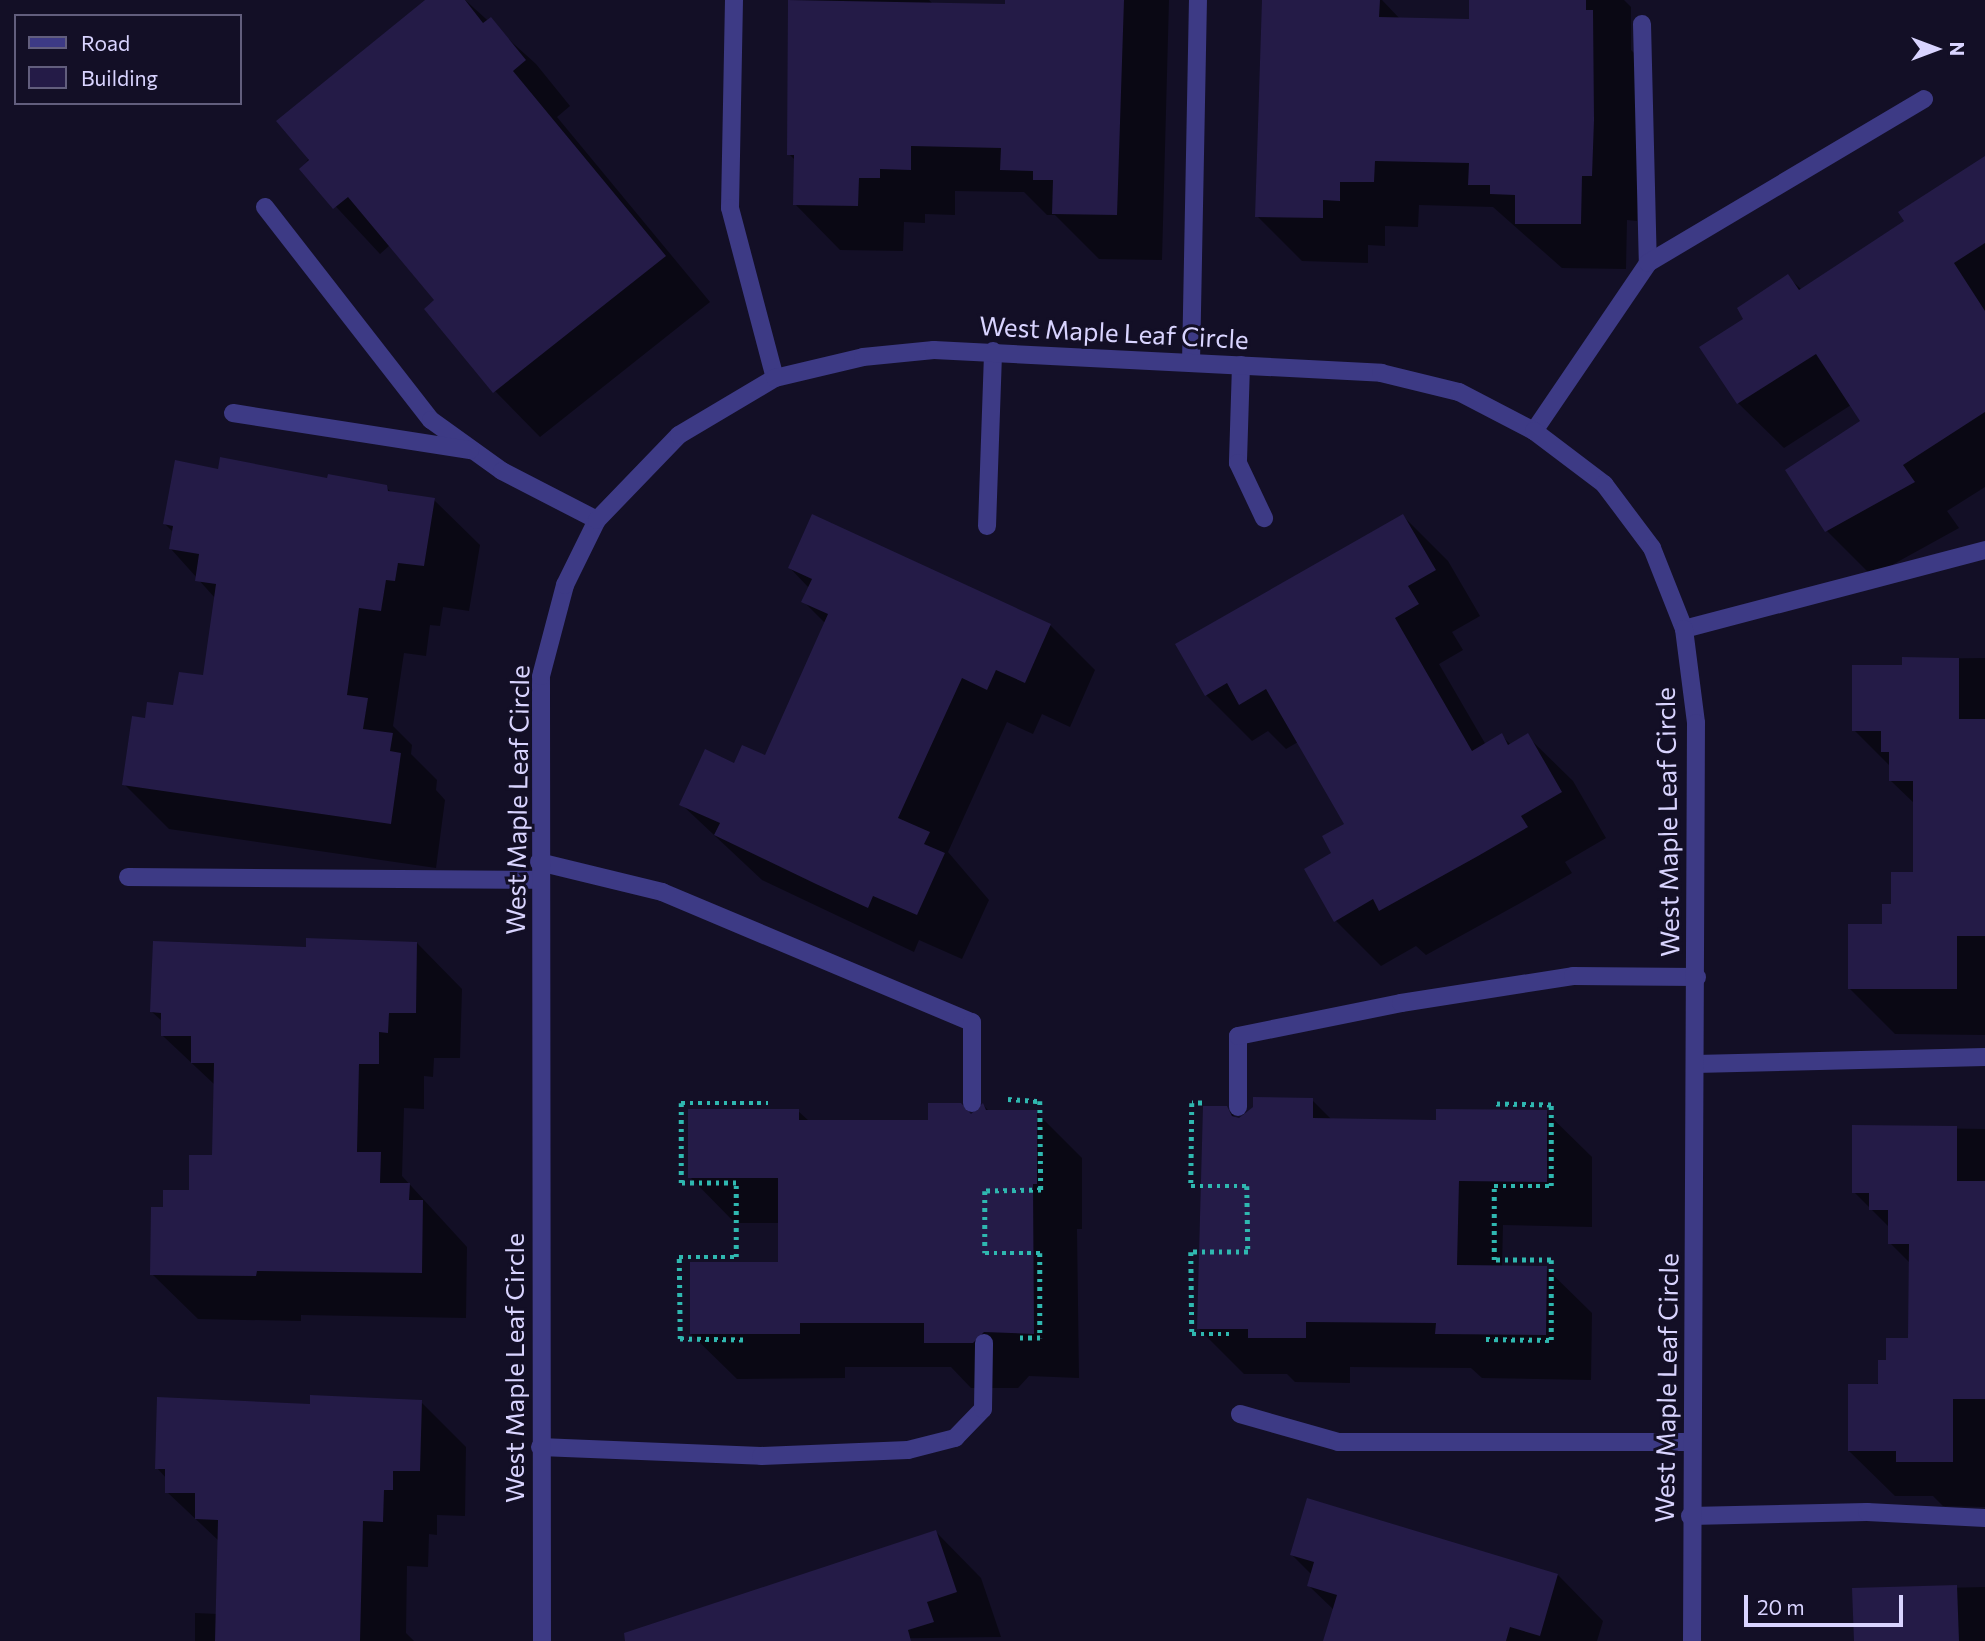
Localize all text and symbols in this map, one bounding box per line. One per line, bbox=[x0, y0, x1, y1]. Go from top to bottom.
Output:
legend bbox=[14, 14, 242, 105]
north arrow bbox=[1901, 14, 1971, 84]
text: Road bbox=[81, 30, 130, 55]
text: N bbox=[1946, 42, 1969, 56]
text: Building bbox=[81, 65, 158, 90]
street label: West Maple Leaf Circle bbox=[978, 309, 1250, 355]
street label: West Maple Leaf Circle bbox=[499, 665, 535, 935]
street label: West Maple Leaf Circle bbox=[1649, 687, 1685, 957]
street label: West Maple Leaf Circle bbox=[498, 1233, 530, 1503]
street label: West Maple Leaf Circle bbox=[1648, 1253, 1684, 1523]
scale bar bbox=[1747, 1582, 1906, 1626]
text: 20 m bbox=[1757, 1594, 1805, 1619]

